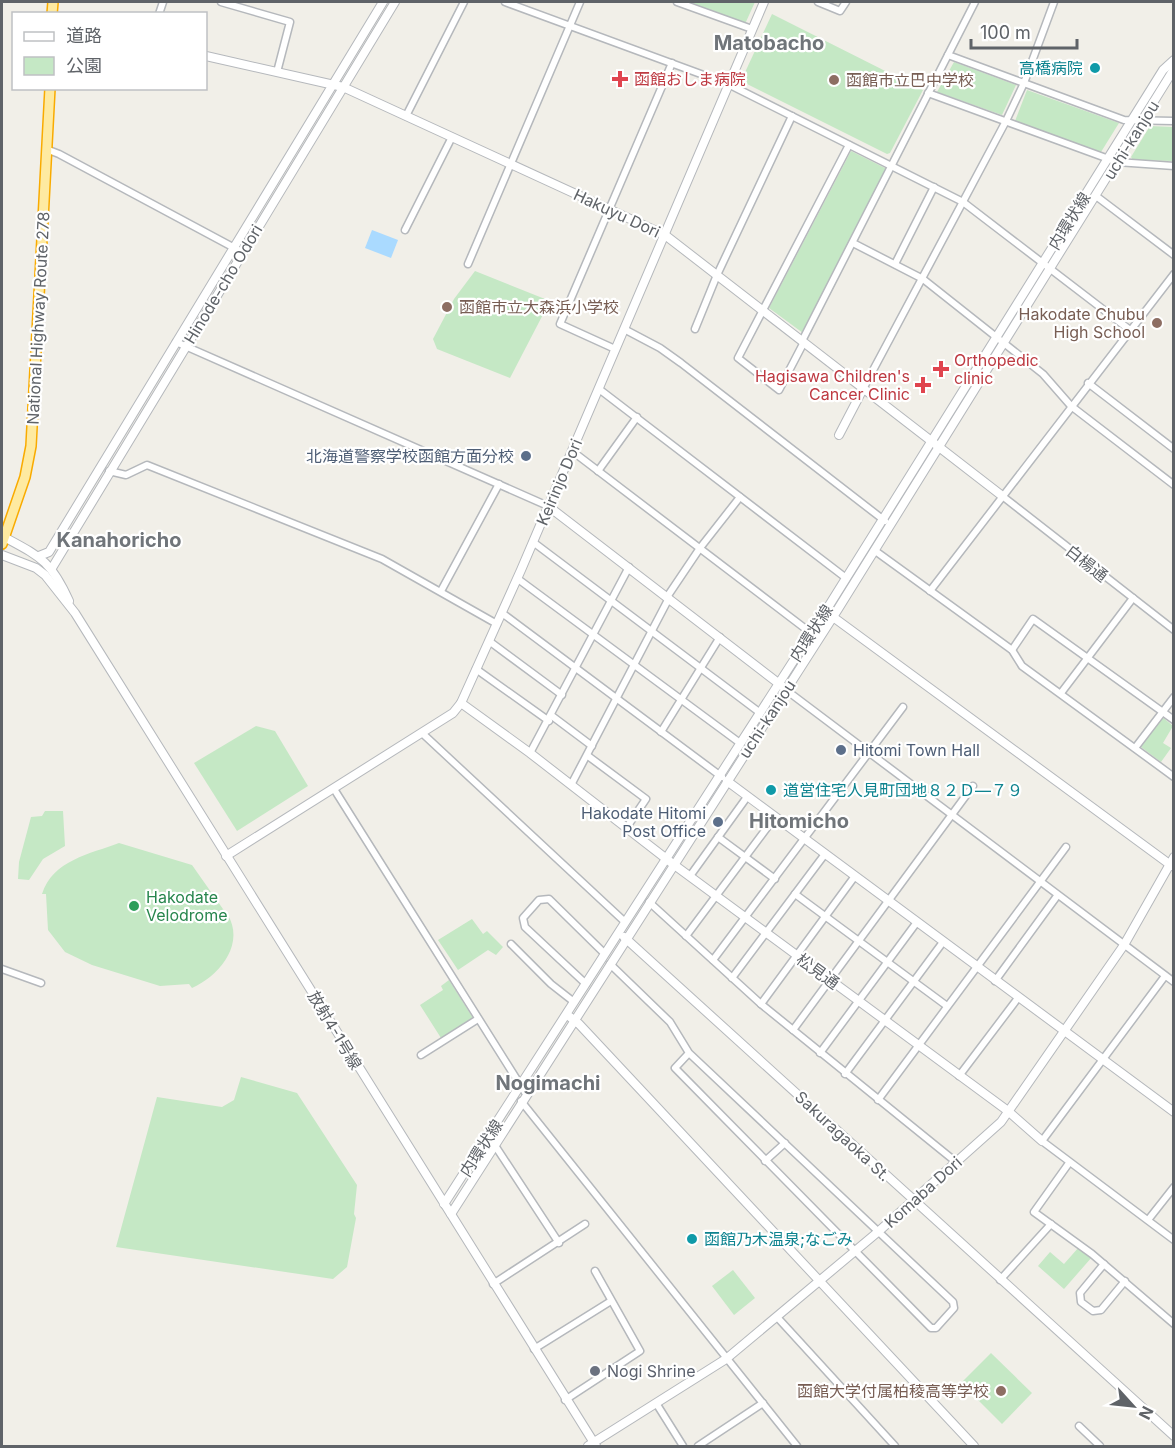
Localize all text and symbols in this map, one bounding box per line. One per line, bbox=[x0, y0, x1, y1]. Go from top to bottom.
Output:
legend bbox=[12, 12, 207, 90]
scale bar bbox=[971, 12, 1078, 50]
text: 100 m bbox=[980, 22, 1031, 43]
text: 道路 bbox=[66, 25, 102, 46]
district label: Matobacho bbox=[714, 31, 824, 55]
text: 公園 bbox=[66, 55, 102, 76]
place label: 高橋病院 bbox=[1019, 58, 1083, 78]
marker: 高橋病院 bbox=[1088, 61, 1102, 75]
place label: 函館おしま病院 bbox=[634, 69, 746, 89]
marker: 函館おしま病院 bbox=[611, 70, 629, 88]
place label: 函館市立巴中学校 bbox=[846, 70, 974, 90]
marker: 函館市立巴中学校 bbox=[827, 73, 841, 87]
street label: uchi-kanjou bbox=[1099, 97, 1163, 183]
street label: Hakuyu Dori bbox=[570, 184, 664, 242]
street label: 内環状線 bbox=[1044, 189, 1094, 253]
street label: National Highway Route 278 bbox=[22, 211, 54, 425]
street label: Hinode-cho Odori bbox=[179, 221, 267, 347]
place label: 函館市立大森浜小学校 bbox=[459, 297, 619, 317]
marker: 函館市立大森浜小学校 bbox=[440, 300, 454, 314]
place label: Hakodate Chubu High School bbox=[1019, 304, 1145, 342]
marker: Hakodate Chubu High School bbox=[1150, 316, 1164, 330]
place label: Orthopedic clinic bbox=[954, 350, 1039, 388]
marker: Orthopedic clinic bbox=[932, 360, 950, 378]
place label: Hagisawa Children's Cancer Clinic bbox=[755, 366, 910, 404]
marker: Hagisawa Children's Cancer Clinic bbox=[914, 376, 932, 394]
street label: Keirinjo Dori bbox=[532, 436, 586, 528]
place label: 北海道警察学校函館方面分校 bbox=[306, 446, 514, 466]
marker: 北海道警察学校函館方面分校 bbox=[519, 449, 533, 463]
district label: Kanahoricho bbox=[57, 528, 181, 552]
street label: 白楊通 bbox=[1062, 540, 1112, 586]
street label: 内環状線 bbox=[785, 601, 837, 665]
street label: uchi-kanjou bbox=[734, 676, 800, 762]
place label: Hitomi Town Hall bbox=[853, 740, 980, 760]
marker: Hitomi Town Hall bbox=[834, 743, 848, 757]
place label: 道営住宅人見町団地８２Ｄ―７９ bbox=[783, 780, 1023, 800]
marker: 道営住宅人見町団地８２Ｄ―７９ bbox=[764, 783, 778, 797]
place label: Hakodate Hitomi Post Office bbox=[581, 803, 706, 841]
district label: Hitomicho bbox=[749, 809, 849, 833]
marker: Hakodate Hitomi Post Office bbox=[711, 815, 725, 829]
place label: Hakodate Velodrome bbox=[146, 887, 228, 925]
marker: Hakodate Velodrome bbox=[127, 899, 141, 913]
street label: 松見通 bbox=[793, 949, 843, 993]
street label: 放射4-1号線 bbox=[304, 987, 366, 1073]
district label: Nogimachi bbox=[495, 1071, 601, 1095]
street label: Sakuragaoka St. bbox=[791, 1087, 895, 1185]
street label: 内環状線 bbox=[455, 1116, 507, 1180]
street label: Komaba Dori bbox=[880, 1152, 966, 1232]
place label: 函館乃木温泉;なごみ bbox=[704, 1229, 853, 1249]
marker: 函館乃木温泉;なごみ bbox=[685, 1232, 699, 1246]
place label: Nogi Shrine bbox=[607, 1361, 696, 1381]
marker: Nogi Shrine bbox=[588, 1364, 602, 1378]
north arrow bbox=[1103, 1376, 1163, 1436]
place label: 函館大学付属柏稜高等学校 bbox=[797, 1381, 989, 1401]
marker: 函館大学付属柏稜高等学校 bbox=[994, 1384, 1008, 1398]
text: N bbox=[1135, 1403, 1158, 1423]

